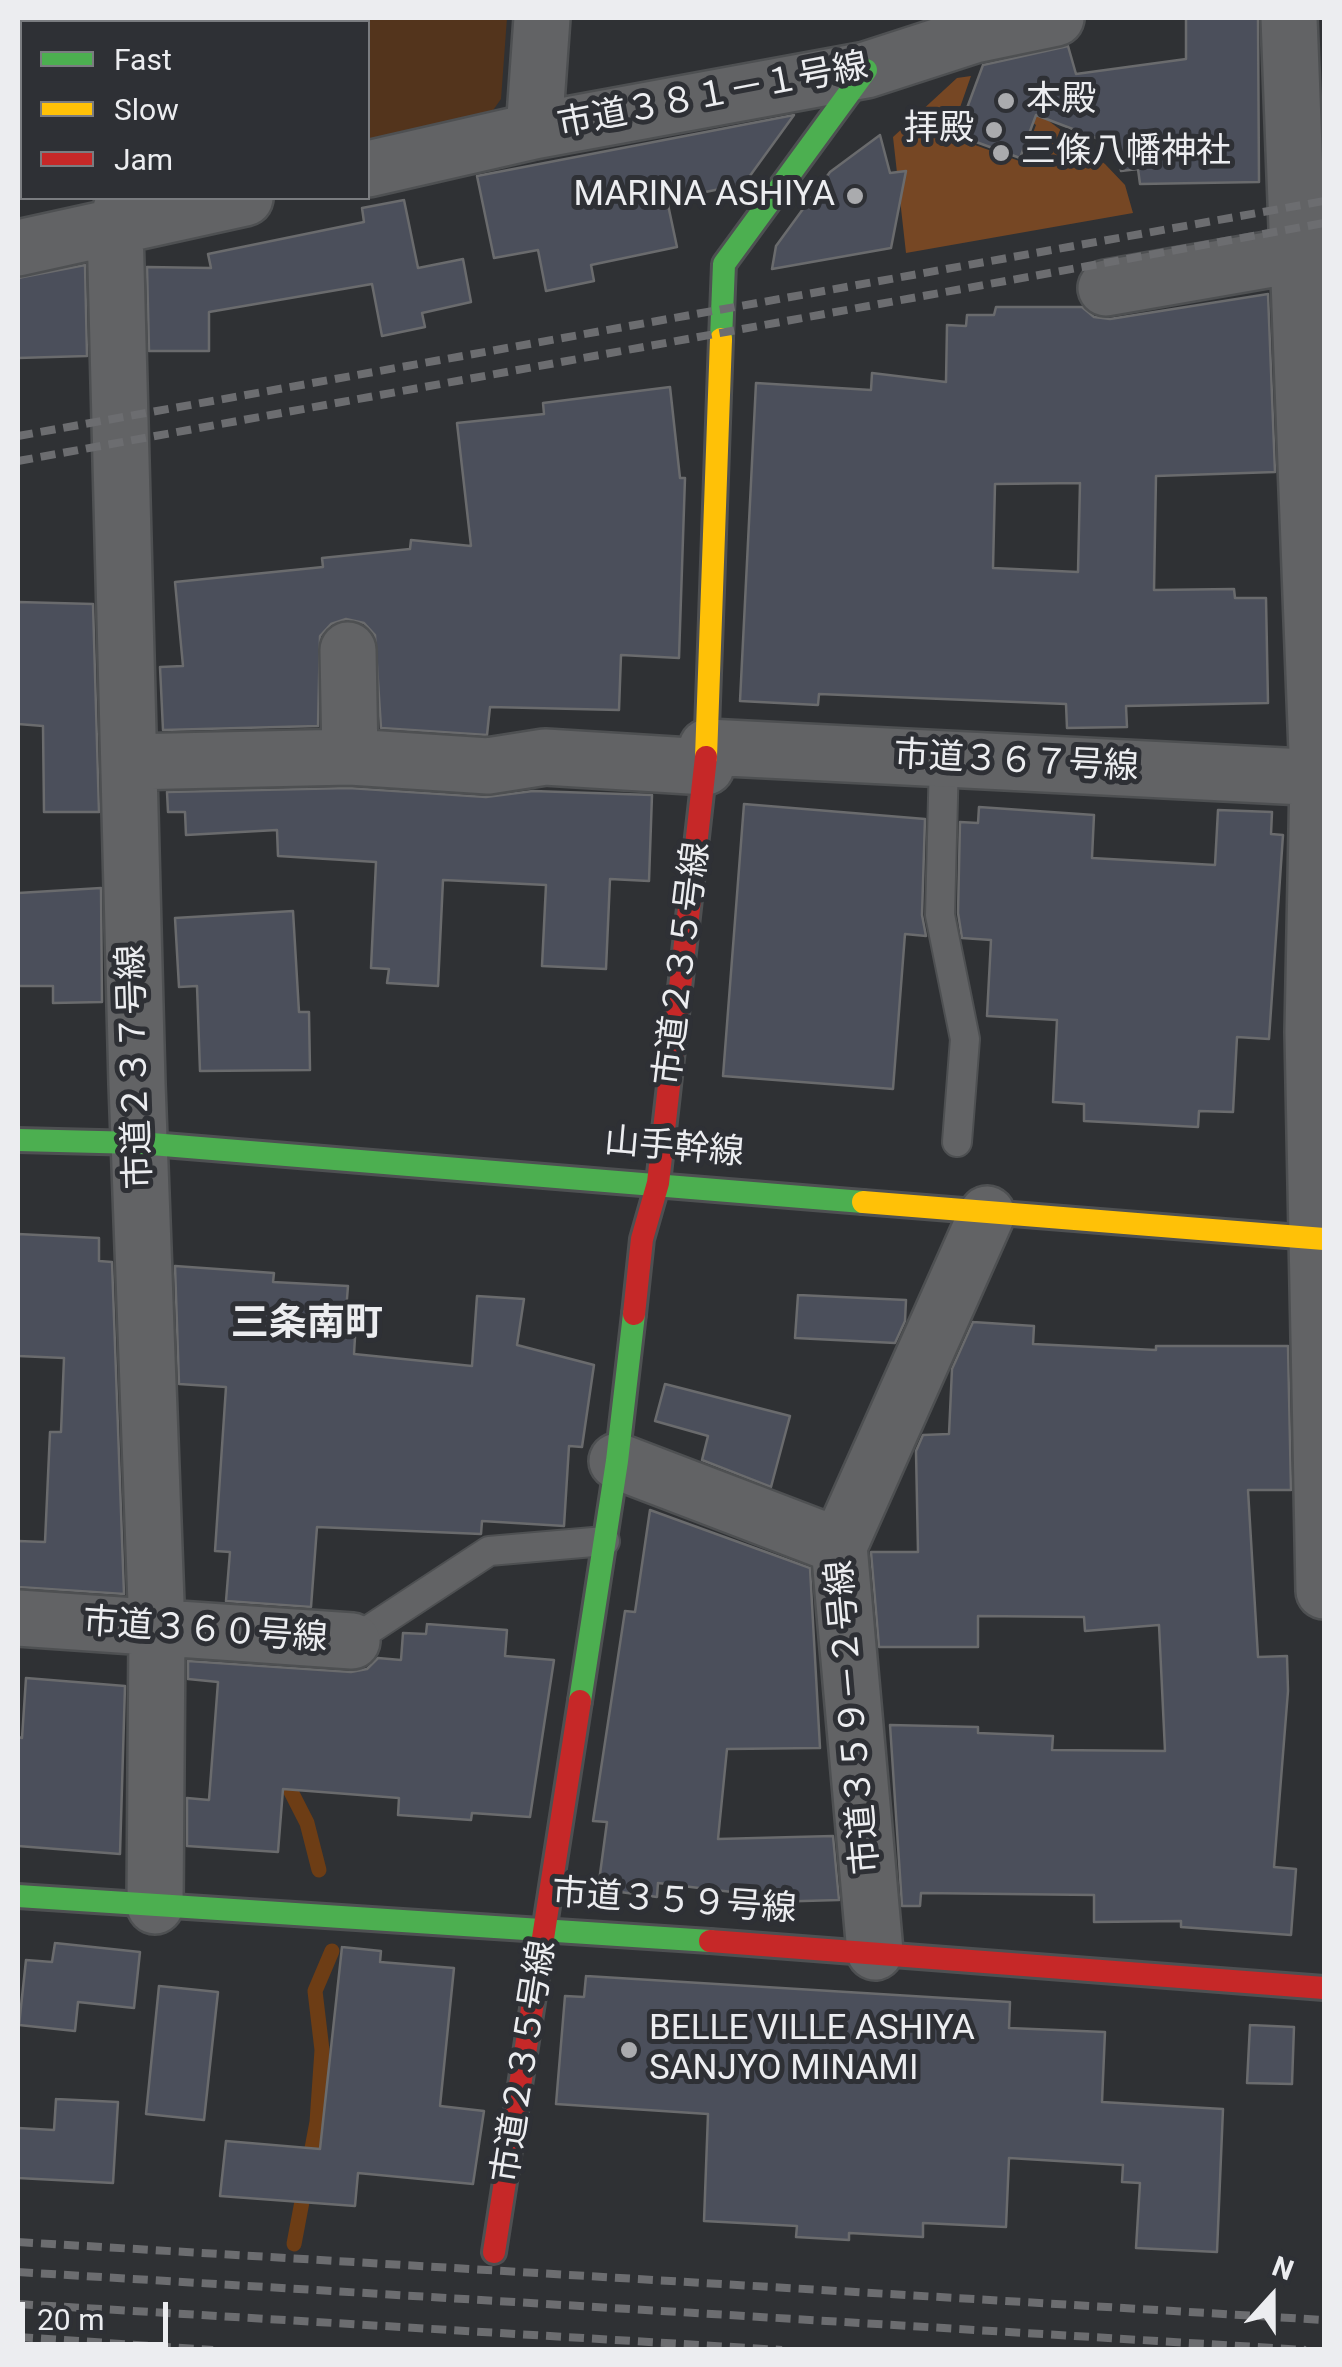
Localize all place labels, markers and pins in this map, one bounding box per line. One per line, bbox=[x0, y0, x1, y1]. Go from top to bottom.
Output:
place label: 本殿 bbox=[1026, 80, 1096, 122]
marker: 本殿 bbox=[995, 90, 1017, 112]
place label: 拝殿 bbox=[904, 109, 974, 151]
marker: 拝殿 bbox=[983, 119, 1005, 141]
place label: 三條八幡神社 bbox=[1021, 132, 1231, 174]
marker: 三條八幡神社 bbox=[990, 142, 1012, 164]
place label: MARINA ASHIYA bbox=[574, 175, 835, 217]
marker: MARINA ASHIYA bbox=[844, 185, 866, 207]
place label: BELLE VILLE ASHIYA SANJYO MINAMI bbox=[649, 2009, 975, 2091]
marker: BELLE VILLE ASHIYA SANJYO MINAMI bbox=[618, 2039, 640, 2061]

